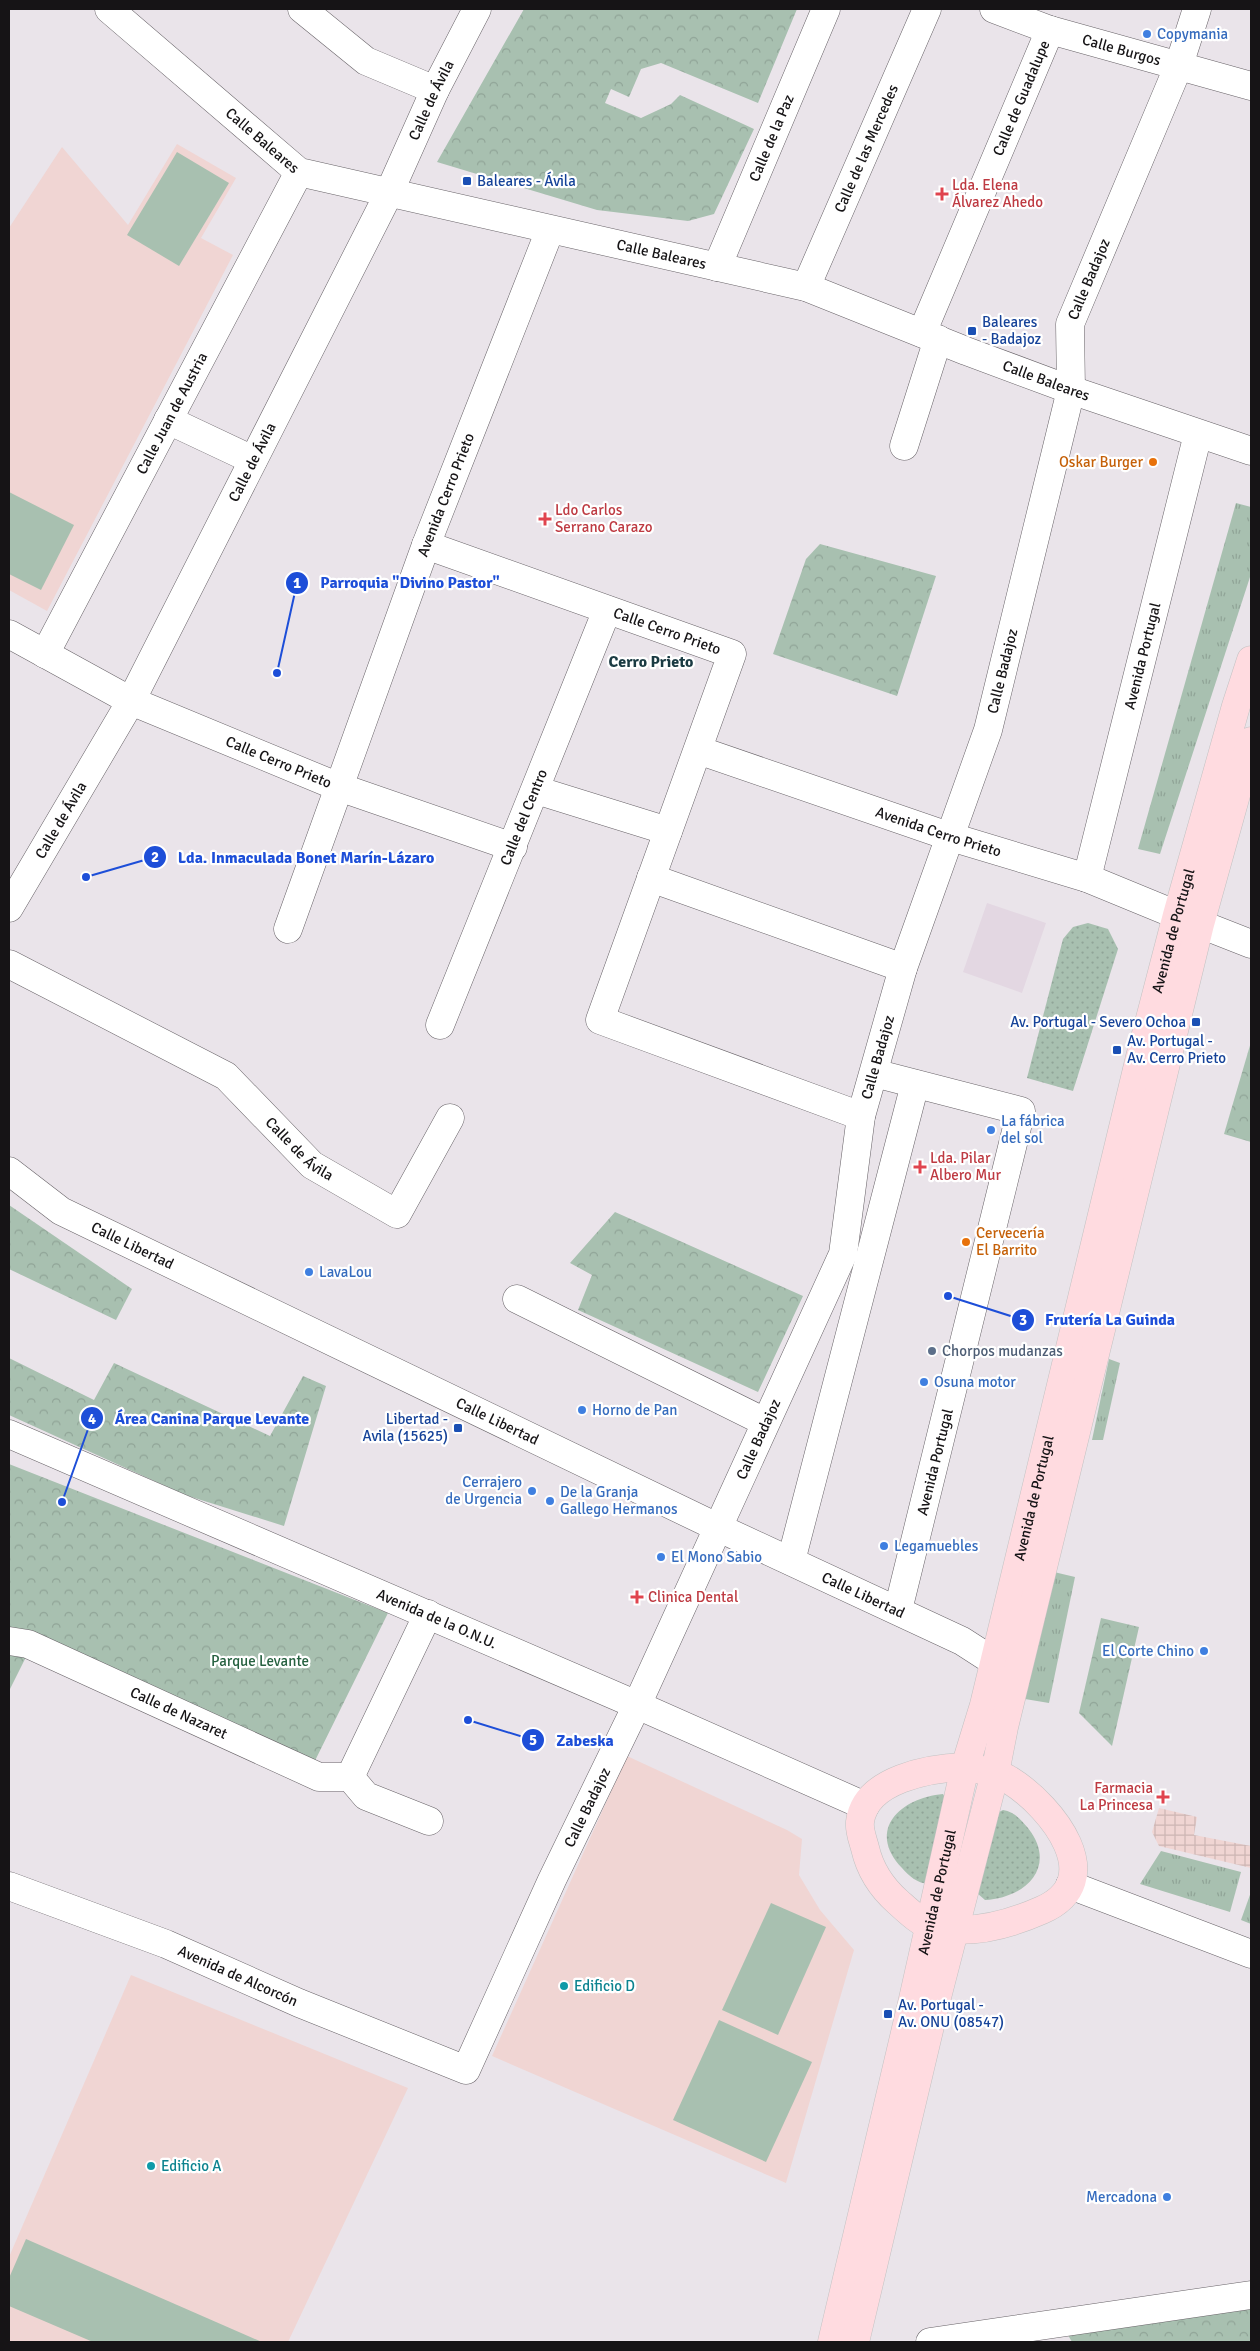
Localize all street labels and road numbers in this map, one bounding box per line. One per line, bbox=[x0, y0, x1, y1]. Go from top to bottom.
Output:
street label: Calle Burgos bbox=[1080, 30, 1163, 70]
street label: Calle de Guadalupe bbox=[989, 38, 1054, 159]
street label: Calle de Ávila bbox=[405, 57, 458, 143]
street label: Calle de las Mercedes bbox=[830, 81, 902, 215]
street label: Calle de la Paz bbox=[745, 92, 798, 184]
street label: Calle Baleares bbox=[222, 104, 303, 177]
street label: Calle Baleares bbox=[615, 235, 708, 273]
street label: Calle Badajoz bbox=[1064, 236, 1114, 323]
street label: Calle Juan de Austria bbox=[132, 349, 211, 477]
street label: Calle Baleares bbox=[1000, 356, 1092, 405]
street label: Calle de Ávila bbox=[225, 420, 280, 505]
street label: Avenida Cerro Prieto bbox=[414, 430, 478, 559]
street label: Avenida Portugal bbox=[1121, 601, 1165, 711]
street label: Calle Cerro Prieto bbox=[611, 603, 724, 658]
street label: Calle Badajoz bbox=[983, 627, 1021, 715]
street label: Calle Cerro Prieto bbox=[223, 732, 334, 792]
street label: Calle del Centro bbox=[496, 766, 551, 868]
street label: Calle de Ávila bbox=[31, 778, 90, 862]
street label: Avenida Cerro Prieto bbox=[873, 803, 1004, 861]
street label: Avenida de Portugal bbox=[1148, 867, 1199, 995]
street label: Calle Badajoz bbox=[857, 1013, 898, 1101]
street label: Calle de Ávila bbox=[262, 1113, 337, 1184]
street label: Calle Libertad bbox=[88, 1218, 177, 1273]
street label: Calle Libertad bbox=[453, 1394, 542, 1449]
street label: Calle Badajoz bbox=[732, 1396, 785, 1482]
street label: Avenida Portugal bbox=[913, 1407, 957, 1517]
street label: Avenida de Portugal bbox=[1010, 1434, 1058, 1562]
street label: Calle Libertad bbox=[819, 1568, 908, 1622]
street label: Avenida de la O.N.U. bbox=[374, 1585, 500, 1653]
street label: Calle de Nazaret bbox=[127, 1683, 230, 1743]
street label: Calle Badajoz bbox=[560, 1764, 614, 1850]
street label: Avenida de Portugal bbox=[914, 1828, 960, 1957]
street label: Avenida de Alcorcón bbox=[175, 1941, 301, 2010]

